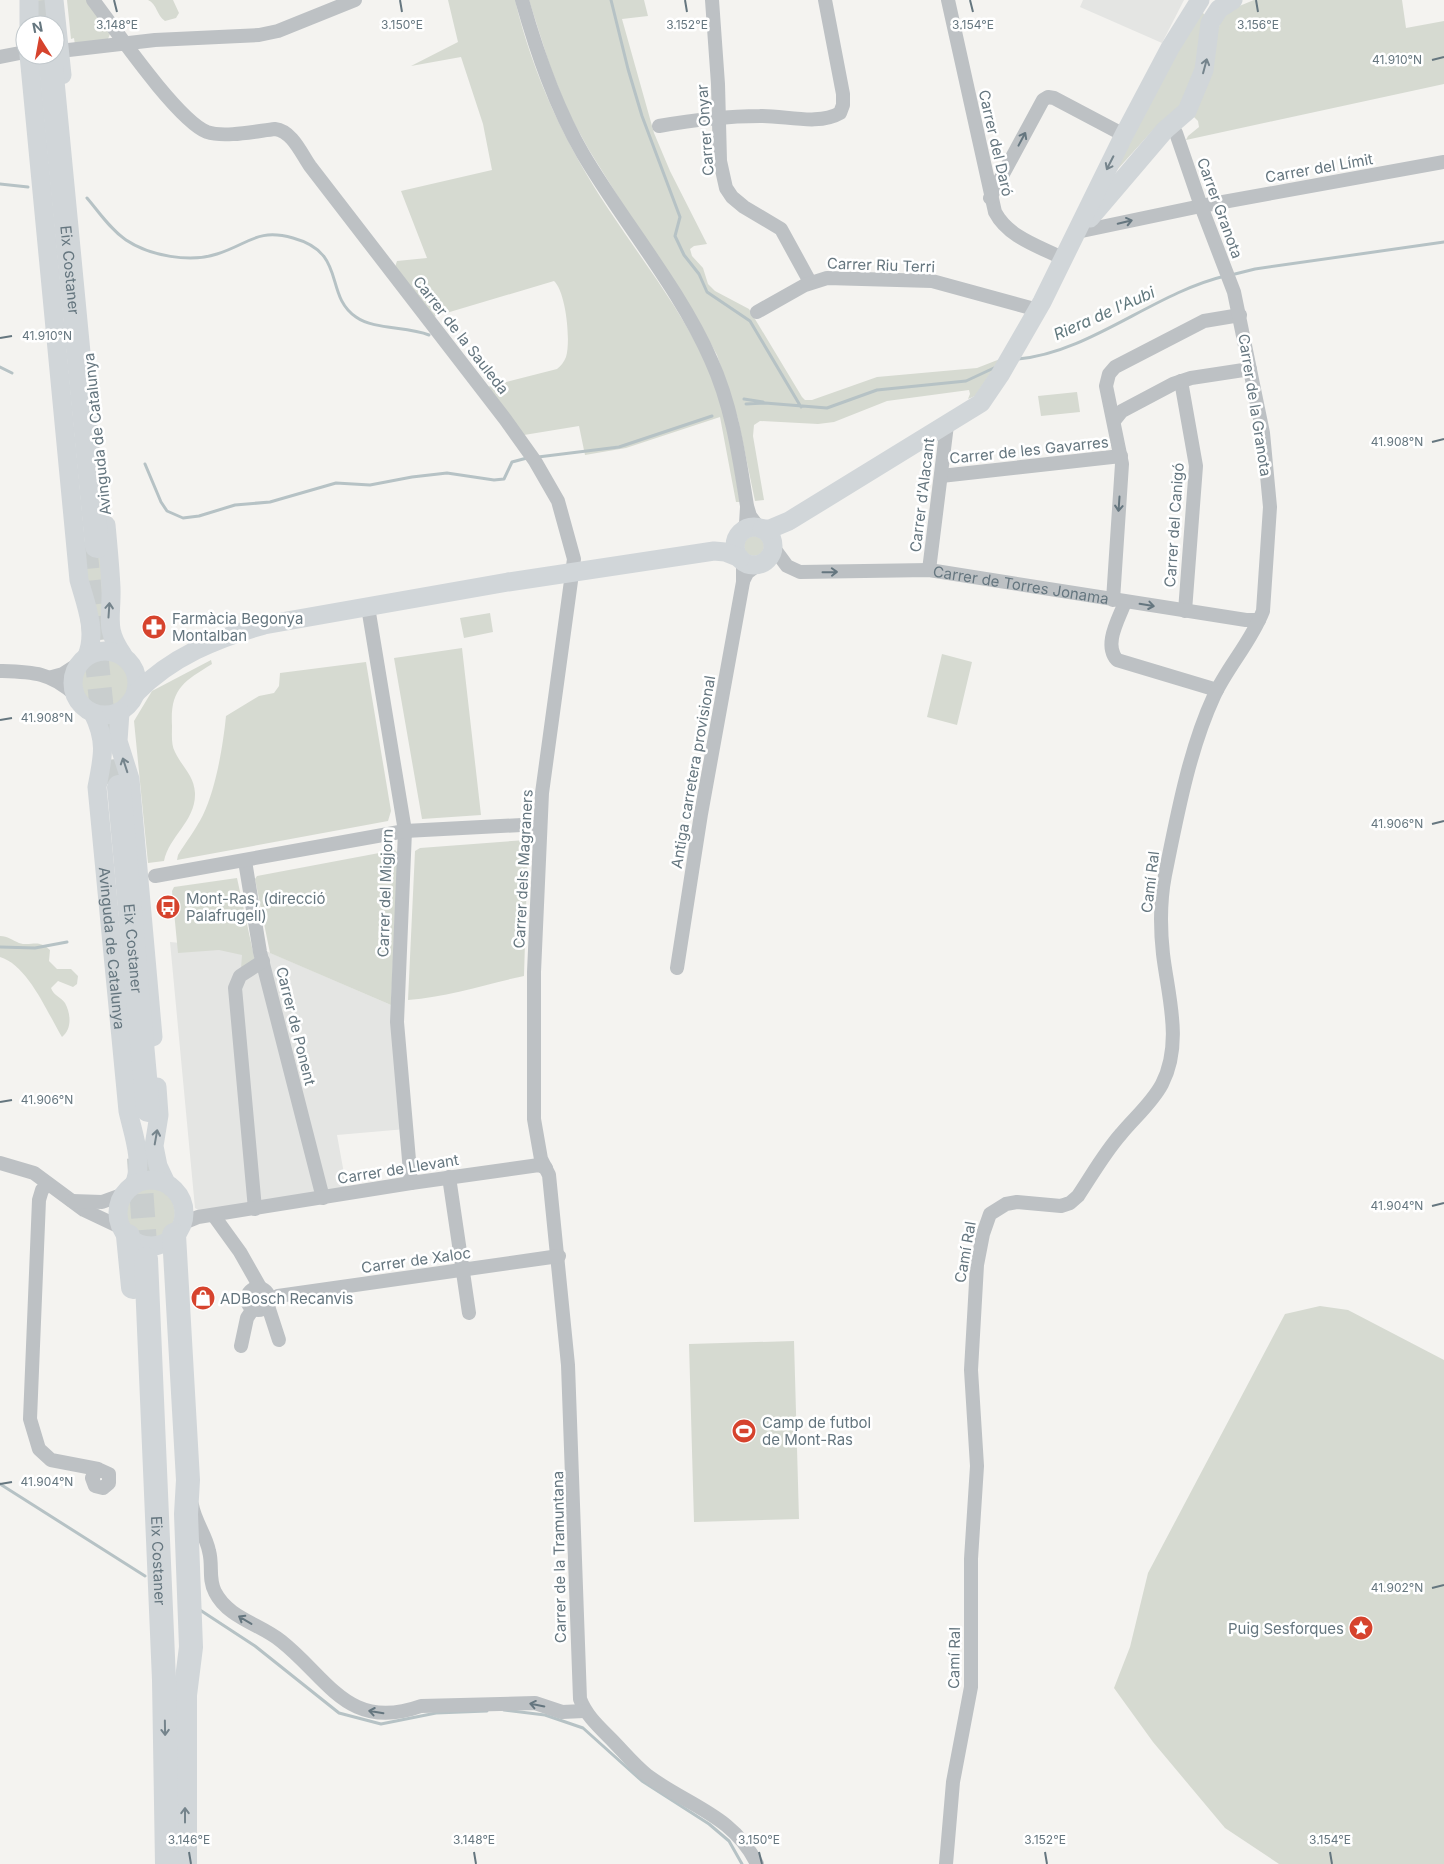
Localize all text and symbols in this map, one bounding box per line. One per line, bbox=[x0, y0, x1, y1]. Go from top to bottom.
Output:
north arrow bbox=[15, 15, 65, 65]
text: N bbox=[31, 17, 44, 36]
text: 3.148°E bbox=[96, 17, 138, 32]
text: 3.150°E bbox=[381, 17, 423, 32]
text: 3.152°E bbox=[666, 17, 708, 32]
text: 3.154°E bbox=[952, 17, 994, 32]
text: 3.156°E bbox=[1237, 17, 1279, 32]
text: 41.910°N bbox=[1372, 52, 1422, 67]
one-way arrow bbox=[1200, 58, 1210, 74]
street label: Carrer Onyar bbox=[692, 83, 718, 176]
street label: Carrer del Daró bbox=[975, 88, 1017, 198]
one-way arrow bbox=[1017, 132, 1027, 147]
street label: Carrer del Límit bbox=[1264, 149, 1374, 187]
street label: Carrer Granota bbox=[1193, 155, 1247, 261]
one-way arrow bbox=[1105, 156, 1115, 171]
one-way arrow bbox=[1116, 217, 1132, 226]
street label: Eix Costaner bbox=[57, 224, 84, 316]
street label: Carrer Riu Terri bbox=[827, 254, 935, 276]
street label: Carrer de la Sauleda bbox=[409, 272, 513, 398]
water label: Riera de l'Aubi bbox=[1050, 281, 1159, 344]
text: 41.910°N bbox=[22, 328, 72, 343]
street label: Carrer de la Granota bbox=[1234, 332, 1276, 478]
street label: Avinguda de Catalunya bbox=[79, 352, 115, 516]
street label: Carrer de les Gavarres bbox=[948, 432, 1110, 468]
text: 41.908°N bbox=[1371, 434, 1423, 449]
street label: Carrer d'Alacant bbox=[906, 437, 938, 553]
street label: Carrer del Canigó bbox=[1160, 462, 1188, 588]
one-way arrow bbox=[1114, 496, 1124, 512]
street label: Carrer de Torres Jonama bbox=[932, 561, 1110, 608]
one-way arrow bbox=[822, 567, 838, 576]
one-way arrow bbox=[1138, 601, 1154, 611]
one-way arrow bbox=[105, 602, 114, 618]
place label: Farmàcia Begonya Montalban bbox=[172, 609, 303, 645]
pharmacy icon: Farmàcia Begonya Montalban bbox=[141, 614, 167, 640]
street label: Antiga carretera provisional bbox=[667, 674, 719, 870]
text: 41.908°N bbox=[21, 710, 73, 725]
one-way arrow bbox=[120, 758, 130, 774]
street label: Carrer dels Magraners bbox=[509, 789, 537, 949]
text: 41.906°N bbox=[1371, 816, 1423, 831]
street label: Carrer del Migjorn bbox=[373, 828, 397, 958]
street label: Camí Ral bbox=[1137, 850, 1163, 914]
street label: Avinguda de Catalunya bbox=[95, 866, 130, 1030]
place label: Mont-Ras, (direcció Palafrugell) bbox=[186, 889, 325, 925]
bus stop icon: Mont-Ras, (direcció Palafrugell) bbox=[155, 894, 181, 920]
street label: Eix Costaner bbox=[120, 903, 147, 994]
street label: Carrer de Ponent bbox=[272, 965, 320, 1087]
text: 41.906°N bbox=[21, 1092, 73, 1107]
one-way arrow bbox=[151, 1129, 161, 1145]
street label: Carrer de Llevant bbox=[336, 1150, 460, 1188]
text: 41.904°N bbox=[1371, 1198, 1423, 1213]
street label: Camí Ral bbox=[950, 1220, 980, 1284]
street label: Carrer de Xaloc bbox=[360, 1243, 472, 1277]
shop icon: ADBosch Recanvis bbox=[190, 1285, 216, 1311]
place label: ADBosch Recanvis bbox=[220, 1289, 354, 1308]
place label: Camp de futbol de Mont-Ras bbox=[762, 1413, 871, 1449]
sports icon: Camp de futbol de Mont-Ras bbox=[731, 1418, 757, 1444]
street label: Carrer de la Tramuntana bbox=[548, 1471, 570, 1643]
text: 41.904°N bbox=[21, 1474, 73, 1489]
street label: Eix Costaner bbox=[147, 1516, 170, 1606]
text: 41.902°N bbox=[1371, 1580, 1423, 1595]
one-way arrow bbox=[239, 1614, 253, 1624]
place icon: Puig Sesforques bbox=[1348, 1615, 1374, 1641]
place label: Puig Sesforques bbox=[1228, 1619, 1344, 1638]
street label: Camí Ral bbox=[944, 1627, 964, 1689]
one-way arrow bbox=[529, 1700, 545, 1709]
one-way arrow bbox=[368, 1707, 384, 1717]
one-way arrow bbox=[160, 1720, 169, 1736]
one-way arrow bbox=[180, 1808, 190, 1824]
text: 3.146°E bbox=[168, 1832, 210, 1847]
text: 3.148°E bbox=[453, 1832, 495, 1847]
text: 3.150°E bbox=[738, 1832, 780, 1847]
text: 3.152°E bbox=[1024, 1832, 1066, 1847]
text: 3.154°E bbox=[1309, 1832, 1351, 1847]

